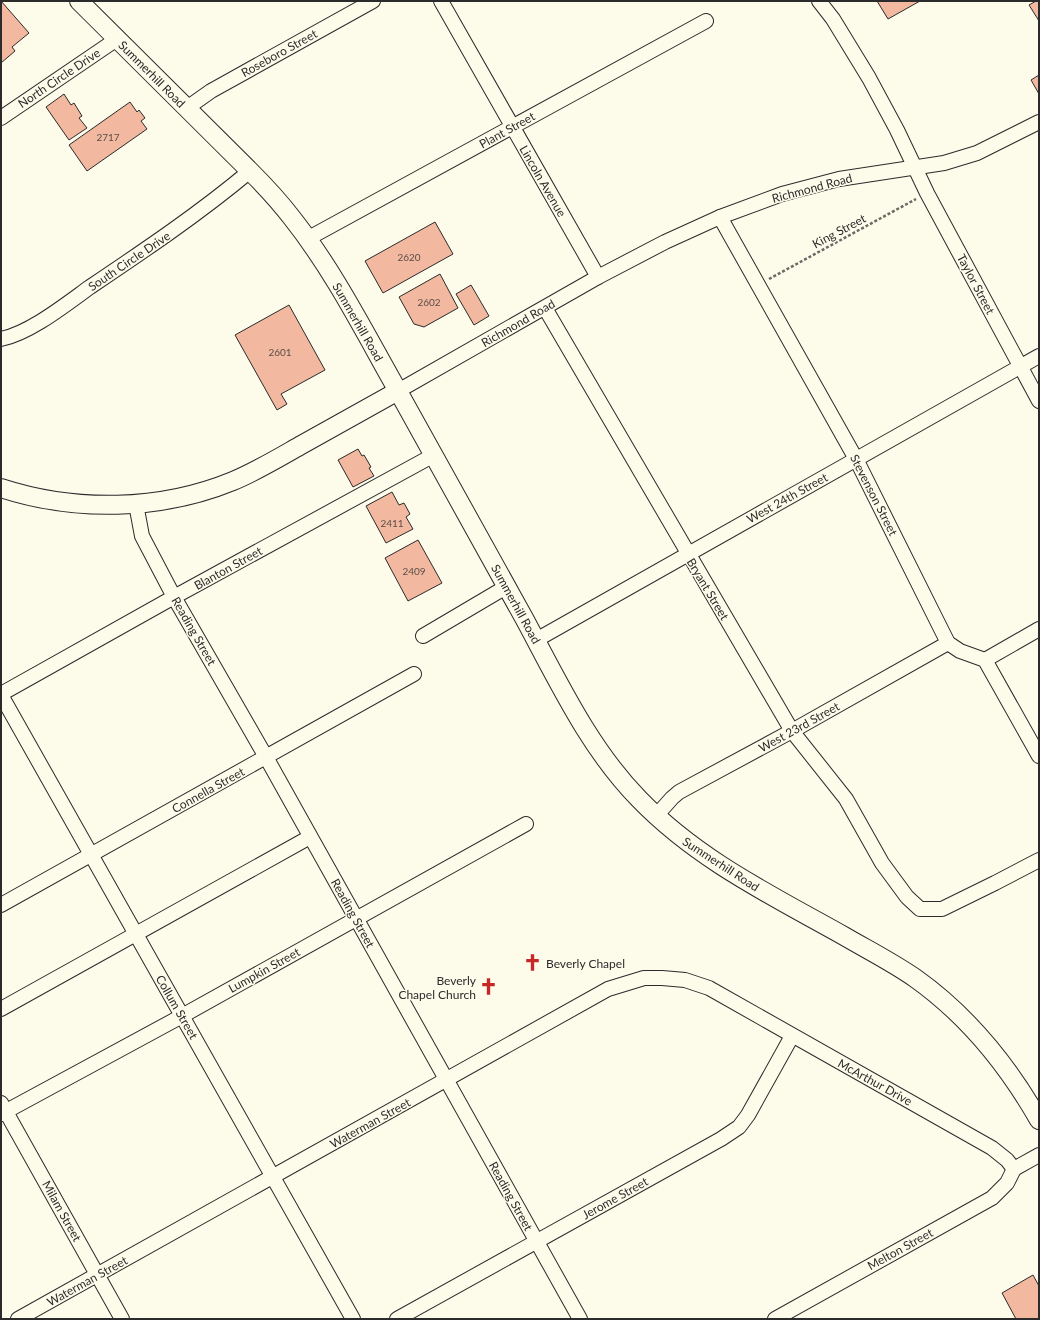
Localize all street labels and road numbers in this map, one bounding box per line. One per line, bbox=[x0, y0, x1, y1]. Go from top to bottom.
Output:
street label: Roseboro Street bbox=[238, 26, 320, 80]
street label: Summerhill Road bbox=[115, 37, 189, 111]
street label: North Circle Drive bbox=[15, 45, 103, 111]
street label: Plant Street bbox=[476, 108, 538, 151]
street label: Lincoln Avenue bbox=[516, 143, 570, 219]
street label: Richmond Road bbox=[770, 170, 854, 206]
street label: King Street bbox=[810, 210, 869, 251]
street label: South Circle Drive bbox=[85, 228, 173, 294]
street label: Taylor Street bbox=[954, 251, 998, 317]
street label: Summerhill Road bbox=[329, 280, 387, 364]
street label: Richmond Road bbox=[479, 296, 557, 350]
street label: Stevenson Street bbox=[847, 452, 901, 539]
street label: West 24th Street bbox=[744, 469, 831, 526]
street label: Blanton Street bbox=[191, 543, 265, 593]
street label: Bryant Street bbox=[684, 555, 733, 623]
street label: Summerhill Road bbox=[488, 562, 544, 646]
street label: Reading Street bbox=[168, 594, 220, 669]
street label: West 23rd Street bbox=[756, 698, 843, 755]
street label: Connella Street bbox=[169, 764, 248, 816]
street label: Summerhill Road bbox=[680, 834, 762, 894]
street label: Reading Street bbox=[328, 876, 378, 951]
street label: Lumpkin Street bbox=[226, 944, 303, 996]
street label: Collum Street bbox=[153, 972, 202, 1042]
street label: McArthur Drive bbox=[835, 1055, 915, 1109]
street label: Waterman Street bbox=[327, 1094, 414, 1151]
street label: Reading Street bbox=[486, 1159, 536, 1234]
street label: Jerome Street bbox=[579, 1173, 651, 1222]
street label: Milam Street bbox=[39, 1178, 85, 1245]
street label: Melton Street bbox=[865, 1225, 936, 1273]
street label: Waterman Street bbox=[44, 1252, 131, 1309]

